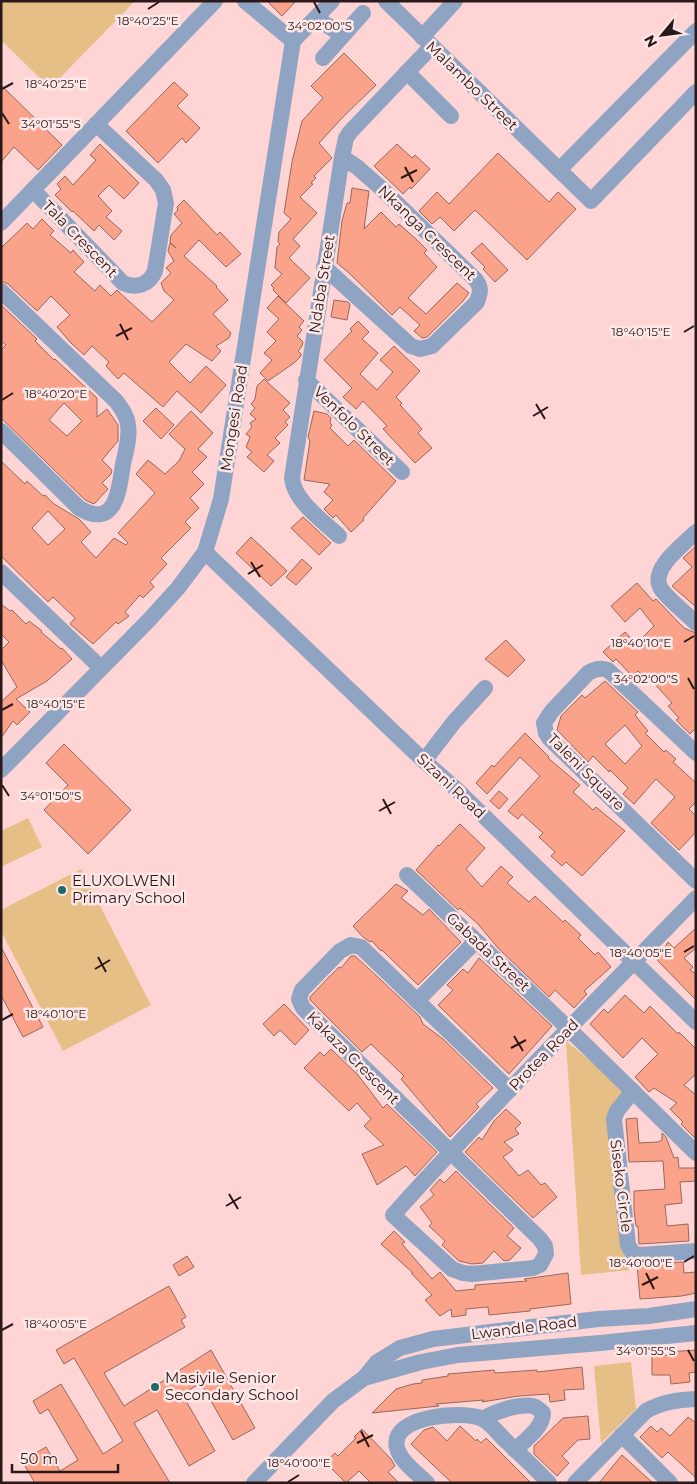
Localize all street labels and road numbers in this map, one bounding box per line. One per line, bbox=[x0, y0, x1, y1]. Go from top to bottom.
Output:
street label: Malambo Street bbox=[422, 37, 522, 134]
street label: Nkanga Crescent bbox=[374, 181, 481, 284]
street label: Tala Crescent bbox=[39, 196, 122, 281]
street label: Ndaba Street bbox=[304, 233, 339, 335]
street label: Mongesi Road bbox=[216, 363, 251, 473]
street label: Venfolo Street bbox=[310, 382, 399, 469]
street label: Taleni Square bbox=[544, 729, 629, 814]
street label: Sizani Road bbox=[413, 749, 490, 822]
street label: Gabada Street bbox=[442, 908, 534, 995]
street label: Kakaza Crescent bbox=[303, 1007, 404, 1108]
street label: Protea Road bbox=[505, 1015, 583, 1094]
street label: Siseko Circle bbox=[606, 1138, 637, 1234]
street label: Lwandle Road bbox=[470, 1312, 578, 1343]

